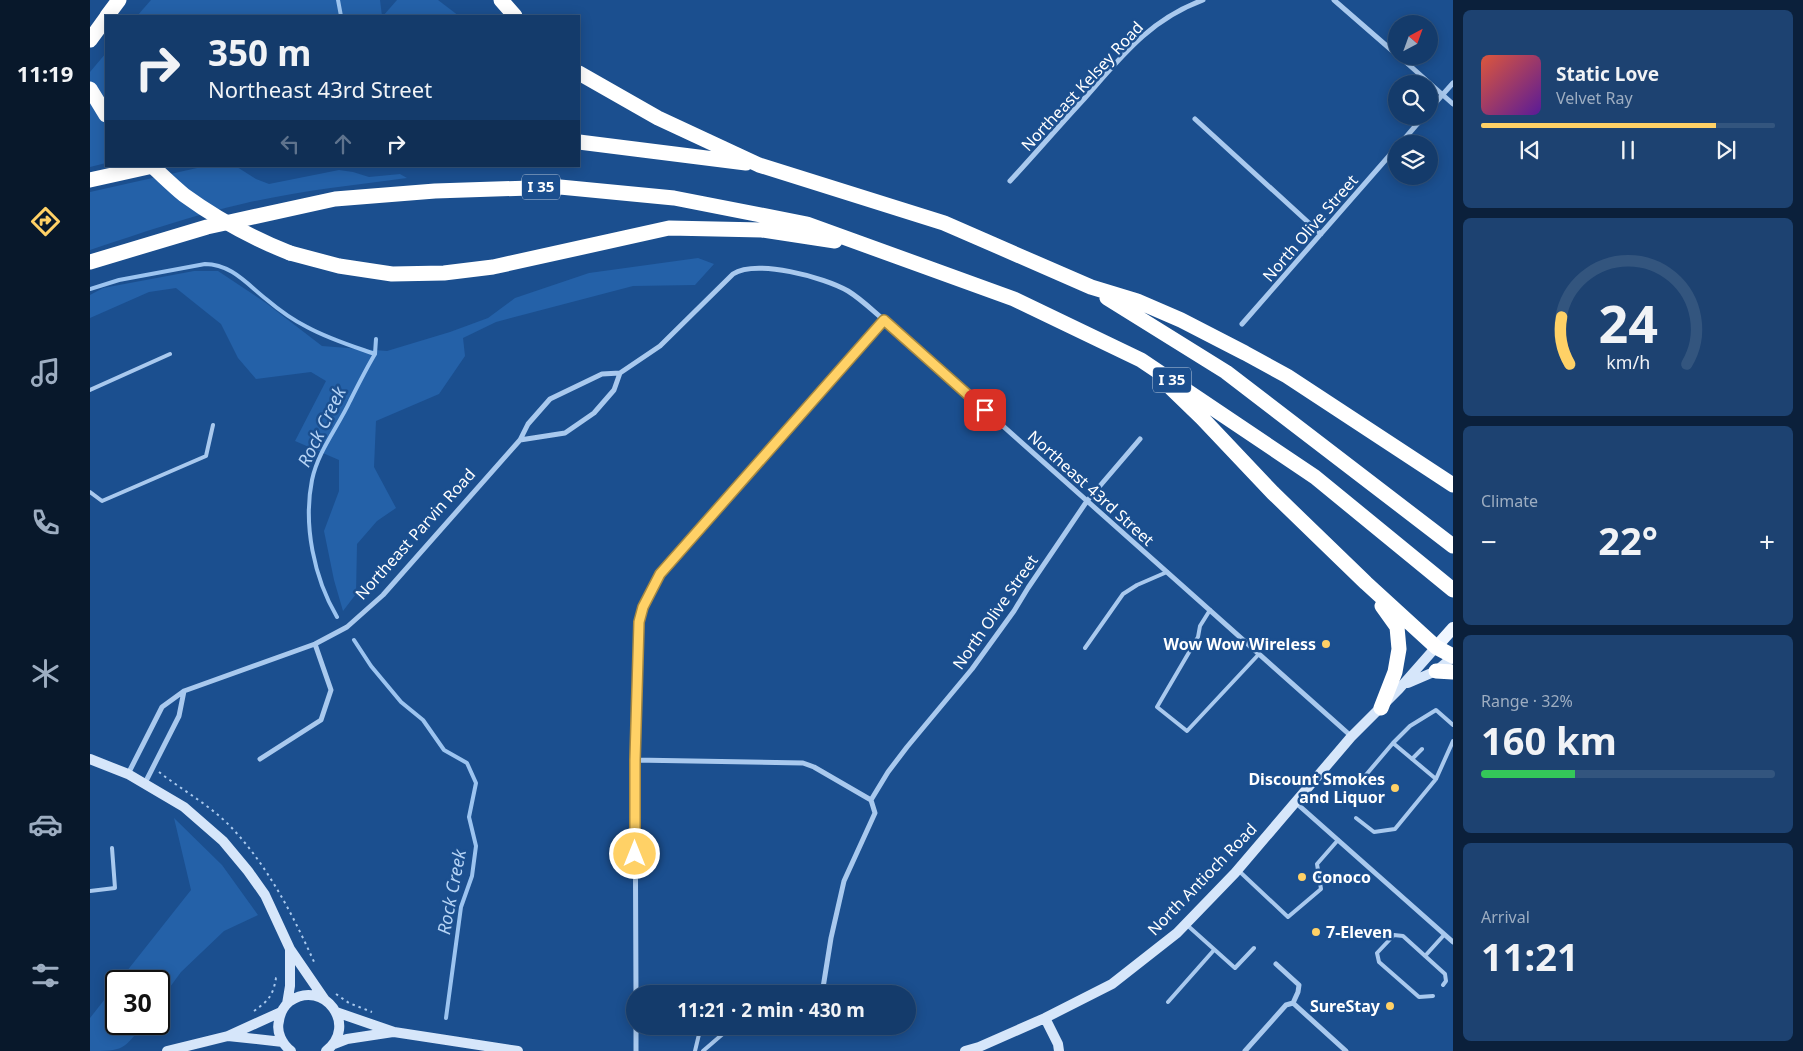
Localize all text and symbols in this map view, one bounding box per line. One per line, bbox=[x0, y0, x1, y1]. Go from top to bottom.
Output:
north arrow bbox=[1388, 15, 1438, 65]
map controls bbox=[1388, 15, 1438, 185]
street label: Northeast Kelsey Road bbox=[1016, 16, 1148, 156]
text: 350 m bbox=[208, 29, 311, 76]
icon: right bbox=[125, 35, 190, 100]
text: 11:19 bbox=[17, 58, 73, 88]
text: Static Love bbox=[1556, 61, 1659, 87]
text: Northeast 43rd Street bbox=[208, 74, 432, 104]
button: search bbox=[1388, 75, 1438, 125]
text: Velvet Ray bbox=[1556, 87, 1633, 109]
icon: left bbox=[276, 130, 304, 158]
icon: ahead bbox=[329, 130, 357, 158]
icon: right bbox=[382, 130, 410, 158]
button: layers bbox=[1388, 135, 1438, 185]
icon: previous bbox=[1516, 136, 1544, 164]
icon: pause bbox=[1614, 136, 1642, 164]
icon: next bbox=[1712, 136, 1740, 164]
street label: North Olive Street bbox=[1257, 170, 1363, 286]
road number: I 35 bbox=[522, 174, 560, 200]
icon: directions bbox=[28, 204, 63, 239]
text: 24 bbox=[1598, 287, 1658, 358]
text: km/h bbox=[1606, 350, 1650, 374]
icon: music bbox=[28, 355, 63, 390]
road number: I 35 bbox=[1153, 368, 1191, 392]
water label: Rock Creek bbox=[291, 381, 351, 471]
pin bbox=[964, 389, 1006, 431]
icon: arrive bbox=[971, 396, 999, 424]
street label: Northeast 43rd Street bbox=[1023, 425, 1159, 551]
street label: Northeast Parvin Road bbox=[350, 464, 480, 604]
text: Climate bbox=[1481, 490, 1538, 512]
icon: phone bbox=[28, 505, 63, 540]
text: 22° bbox=[1598, 514, 1658, 566]
text: − bbox=[1481, 522, 1497, 560]
text: + bbox=[1759, 522, 1775, 560]
street label: North Olive Street bbox=[947, 550, 1043, 674]
place label: Wow Wow Wireless bbox=[1164, 633, 1316, 655]
marker: Wow Wow Wireless bbox=[1320, 638, 1332, 650]
icon: climate bbox=[28, 656, 63, 691]
text: Range · 32% bbox=[1481, 690, 1573, 712]
text: 160 km bbox=[1481, 714, 1617, 766]
place label: Discount Smokes and Liquor bbox=[1248, 768, 1385, 808]
marker: Discount Smokes and Liquor bbox=[1389, 782, 1401, 794]
icon: car bbox=[28, 807, 63, 842]
street label: North Antioch Road bbox=[1143, 818, 1261, 940]
position arrow bbox=[608, 827, 660, 879]
water label: Rock Creek bbox=[431, 846, 471, 937]
place label: Conoco bbox=[1312, 866, 1371, 888]
marker: Conoco bbox=[1296, 871, 1308, 883]
text: Arrival bbox=[1481, 906, 1530, 928]
place label: 7-Eleven bbox=[1326, 921, 1392, 943]
marker: 7-Eleven bbox=[1310, 926, 1322, 938]
text: 11:21 bbox=[1481, 930, 1579, 982]
icon: filters bbox=[28, 958, 63, 993]
speed limit sign: 30 bbox=[105, 970, 170, 1035]
place label: SureStay bbox=[1310, 995, 1381, 1017]
text: 11:21 · 2 min · 430 m bbox=[677, 997, 865, 1023]
marker: SureStay bbox=[1384, 1000, 1396, 1012]

